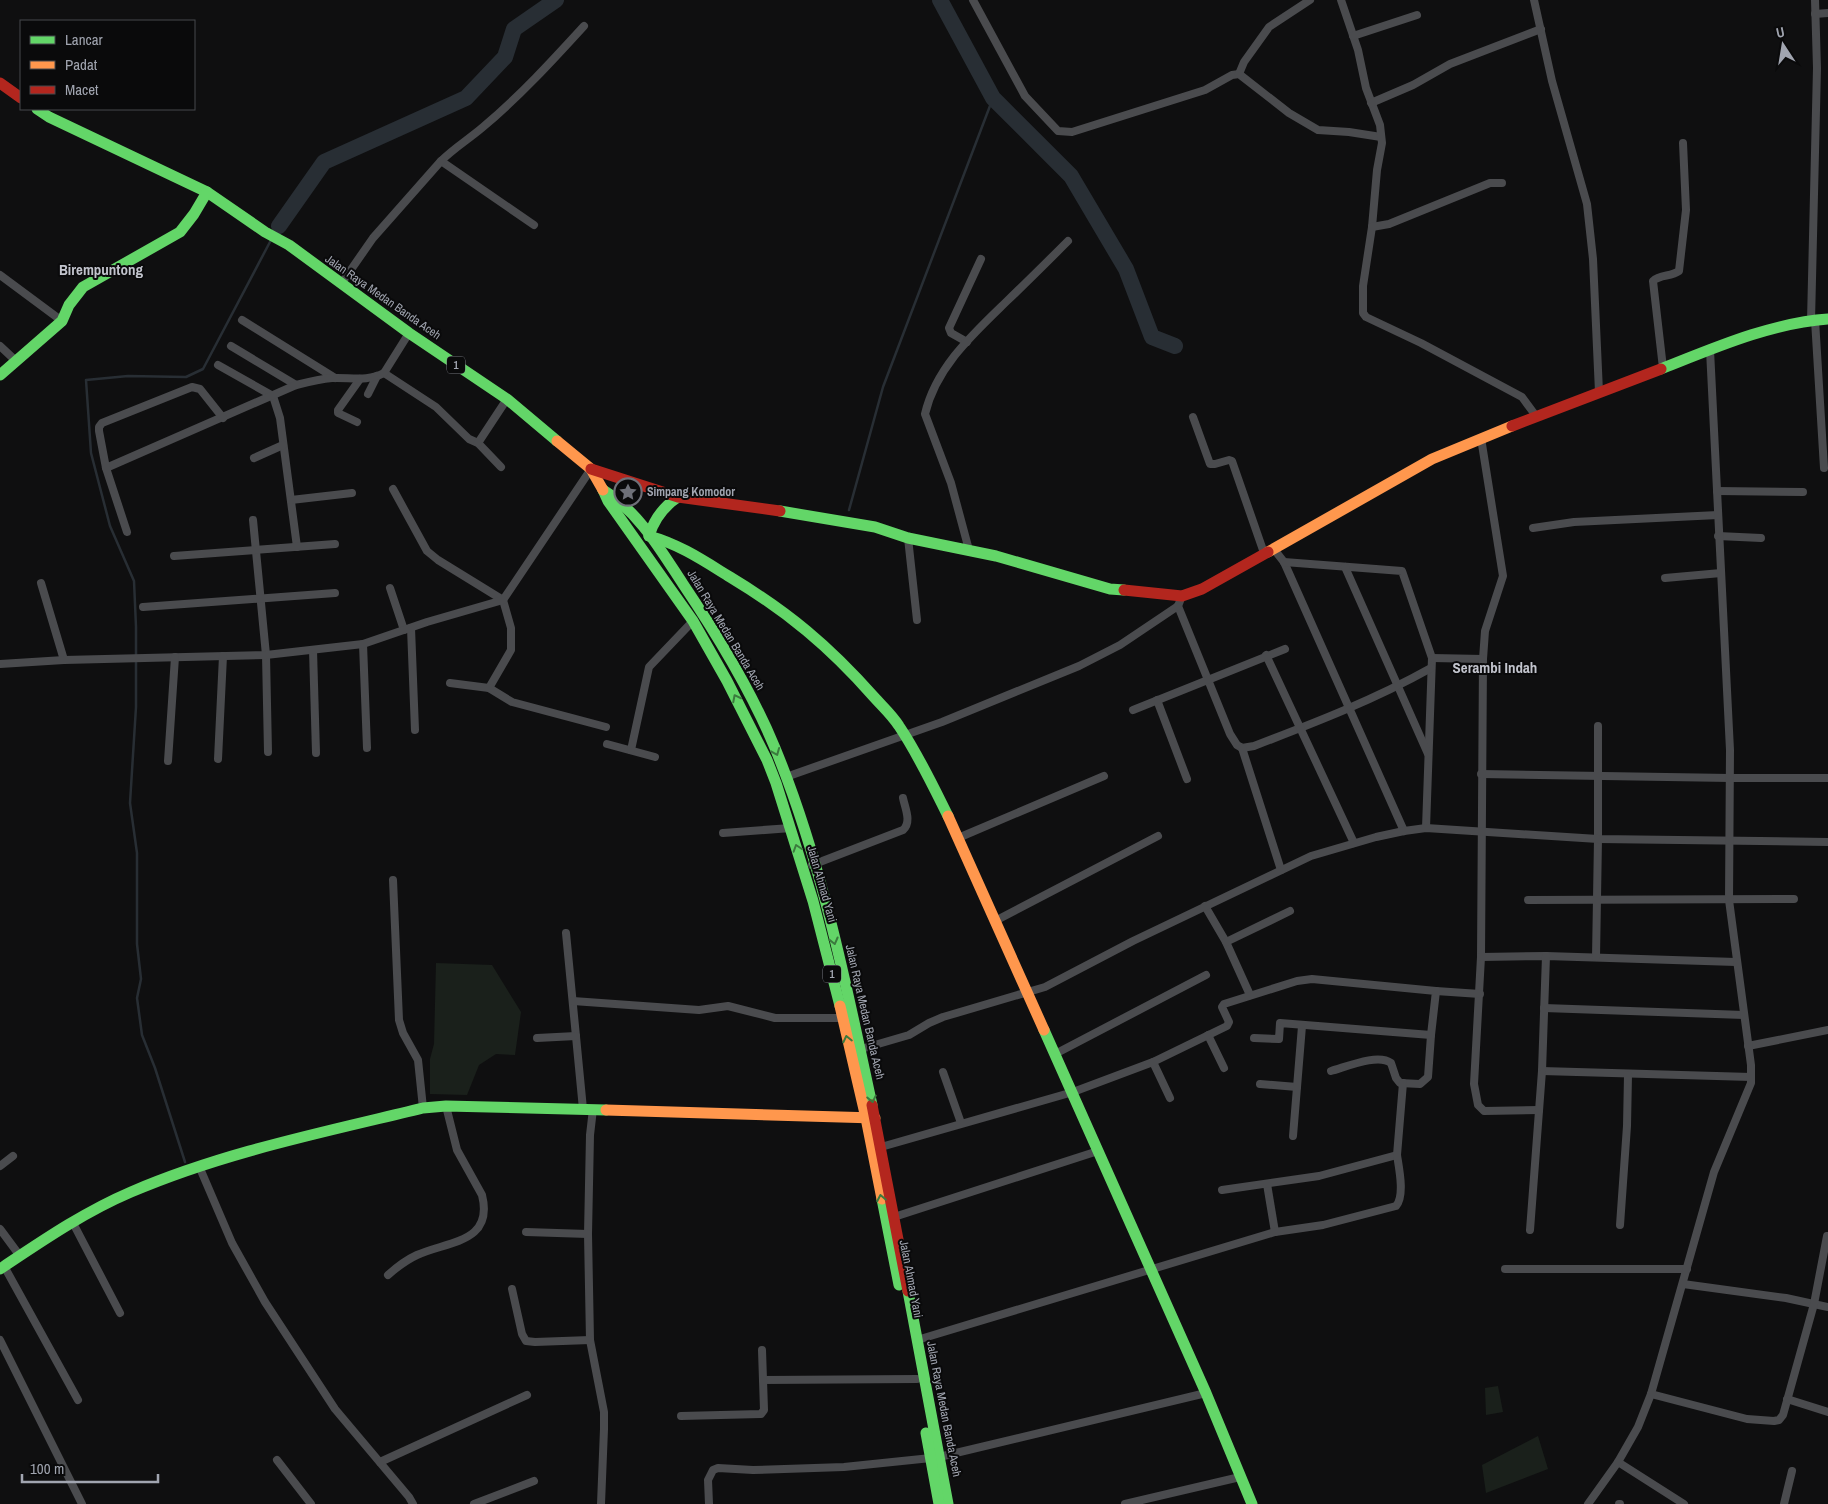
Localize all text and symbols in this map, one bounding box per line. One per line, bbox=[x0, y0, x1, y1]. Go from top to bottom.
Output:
legend bbox=[20, 20, 195, 110]
north arrow bbox=[1758, 20, 1808, 70]
text: U bbox=[1774, 23, 1786, 42]
text: Lancar bbox=[65, 29, 103, 50]
text: Padat bbox=[65, 54, 98, 75]
text: Macet bbox=[65, 79, 99, 100]
street label: Jalan Raya Medan Banda Aceh bbox=[322, 251, 444, 343]
district label: Birempuntong bbox=[59, 259, 144, 280]
road number: 1 bbox=[447, 356, 465, 374]
place icon: Simpang Komodor bbox=[613, 477, 643, 507]
place label: Simpang Komodor bbox=[647, 484, 735, 500]
street label: Jalan Raya Medan Banda Aceh bbox=[684, 567, 768, 693]
district label: Serambi Indah bbox=[1453, 657, 1537, 678]
one-way arrow bbox=[732, 694, 742, 703]
one-way arrow bbox=[770, 747, 780, 756]
street label: Jalan Ahmad Yani bbox=[803, 844, 841, 924]
one-way arrow bbox=[793, 845, 803, 853]
one-way arrow bbox=[828, 937, 839, 946]
street label: Jalan Raya Medan Banda Aceh bbox=[842, 943, 888, 1081]
road number: 1 bbox=[823, 966, 841, 982]
one-way arrow bbox=[843, 1035, 853, 1044]
one-way arrow bbox=[866, 1095, 876, 1104]
one-way arrow bbox=[876, 1194, 886, 1203]
street label: Jalan Ahmad Yani bbox=[896, 1239, 926, 1319]
street label: Jalan Raya Medan Banda Aceh bbox=[923, 1340, 965, 1478]
scale bar bbox=[22, 1452, 159, 1484]
text: 100 m bbox=[30, 1458, 64, 1479]

